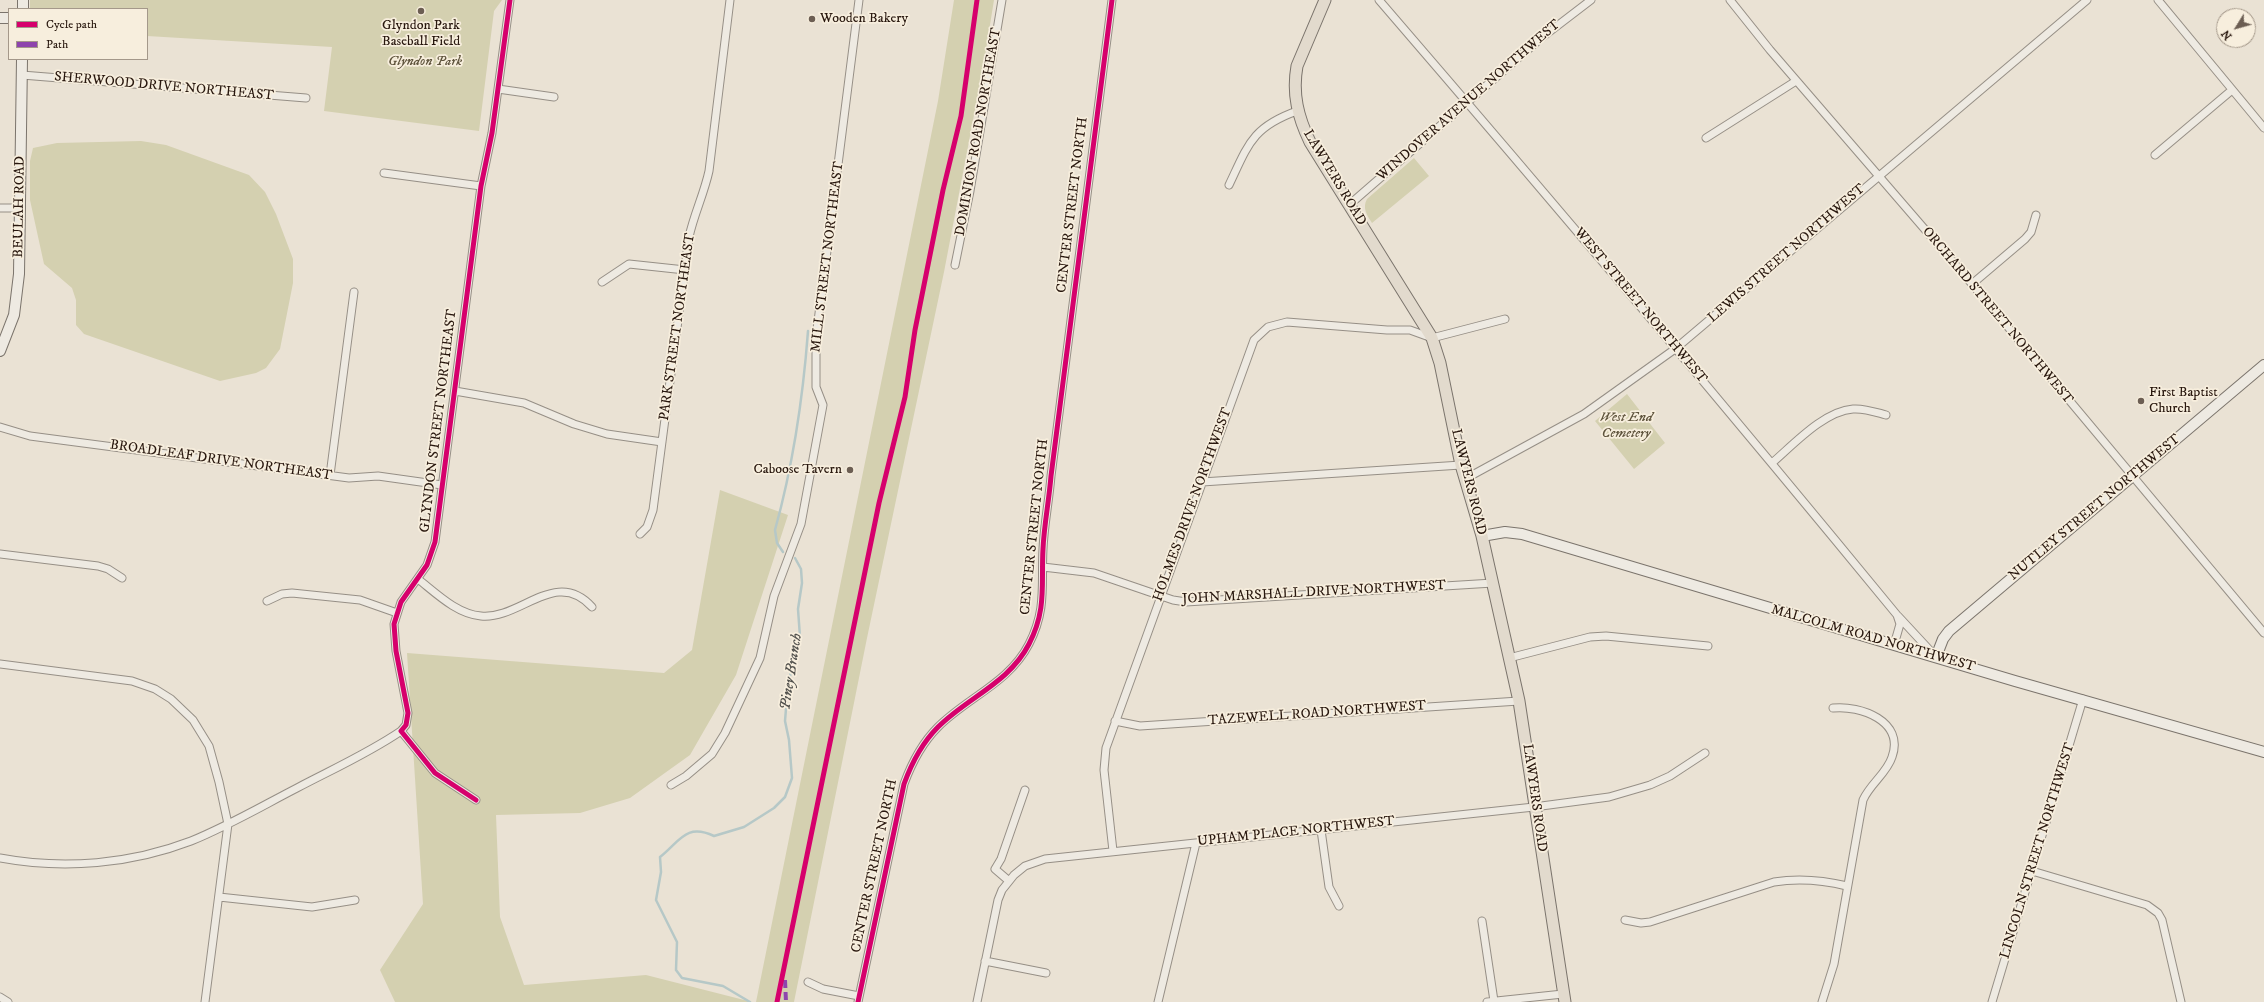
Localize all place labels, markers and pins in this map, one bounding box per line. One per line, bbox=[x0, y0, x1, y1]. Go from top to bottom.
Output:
marker: Glyndon Park Baseball Field bbox=[416, 6, 426, 16]
place label: Wooden Bakery bbox=[820, 11, 908, 27]
marker: Wooden Bakery bbox=[807, 14, 817, 24]
place label: Glyndon Park Baseball Field bbox=[382, 18, 460, 50]
place label: First Baptist Church bbox=[2149, 385, 2218, 418]
marker: First Baptist Church bbox=[2136, 396, 2146, 406]
place label: Caboose Tavern bbox=[753, 462, 842, 478]
marker: Caboose Tavern bbox=[845, 465, 855, 475]

